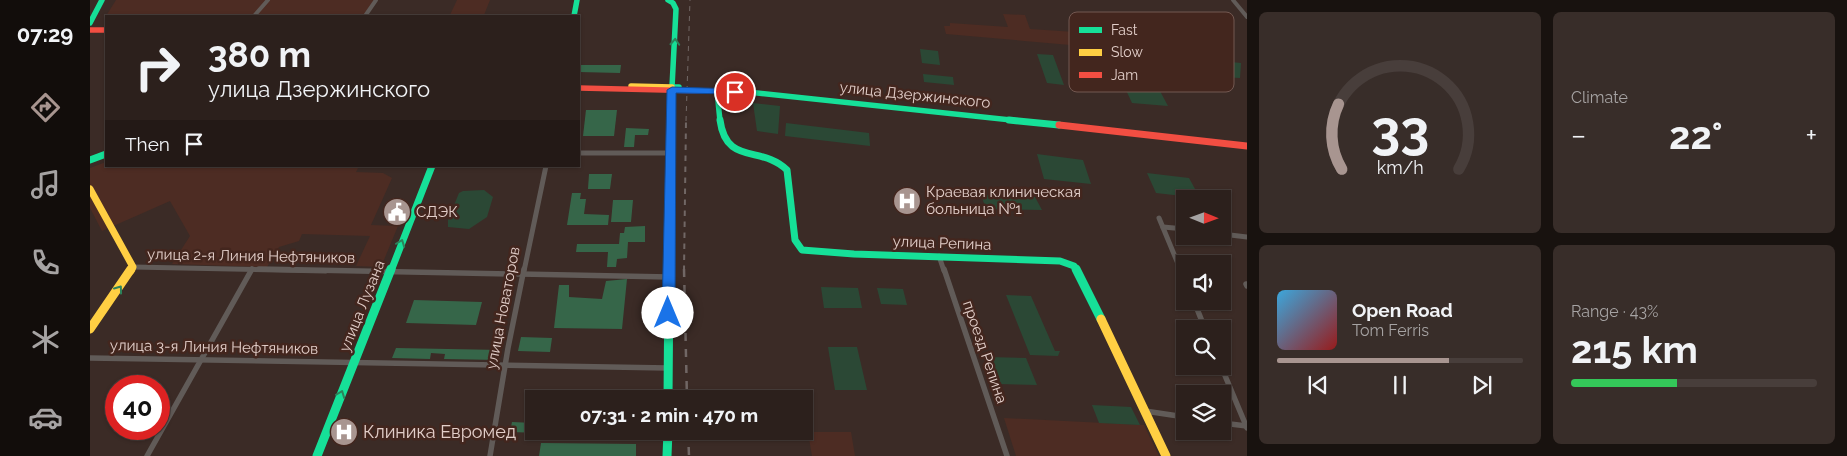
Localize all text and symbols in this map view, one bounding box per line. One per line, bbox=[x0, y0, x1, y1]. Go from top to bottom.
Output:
legend bbox=[1069, 12, 1234, 92]
text: 07:29 bbox=[17, 21, 73, 47]
text: Fast bbox=[1111, 22, 1138, 38]
text: 380 m bbox=[208, 34, 311, 75]
icon: right bbox=[125, 35, 190, 100]
one-way arrow bbox=[670, 37, 681, 45]
text: Slow bbox=[1111, 44, 1143, 60]
text: Jam bbox=[1111, 67, 1138, 83]
pin bbox=[714, 71, 756, 113]
text: улица Дзержинского bbox=[208, 76, 430, 102]
icon: arrive bbox=[721, 78, 749, 106]
street label: улица Дзержинского bbox=[839, 78, 991, 112]
text: Climate bbox=[1571, 88, 1628, 107]
icon: directions bbox=[28, 90, 63, 125]
text: 33 bbox=[1371, 99, 1429, 160]
text: 22° bbox=[1669, 113, 1722, 158]
text: − bbox=[1571, 119, 1586, 152]
text: + bbox=[1805, 119, 1817, 152]
icon: arrive bbox=[180, 130, 208, 158]
text: Then bbox=[125, 133, 170, 155]
text: km/h bbox=[1376, 157, 1424, 178]
icon: music bbox=[28, 167, 63, 202]
place label: Краевая клиническая больница №1 bbox=[926, 183, 1081, 218]
hospital icon: Краевая клиническая больница №1 bbox=[892, 186, 922, 216]
north arrow bbox=[1176, 190, 1231, 245]
map controls bbox=[1176, 190, 1231, 440]
public building icon: СДЭК bbox=[382, 197, 412, 227]
place label: СДЭК bbox=[416, 203, 458, 221]
street label: улица Репина bbox=[892, 232, 992, 254]
one-way arrow bbox=[396, 240, 406, 248]
icon: phone bbox=[28, 245, 63, 280]
street label: улица 2-я Линия Нефтяников bbox=[147, 245, 355, 267]
street label: улица Новаторов bbox=[482, 245, 524, 371]
button: sound bbox=[1176, 255, 1231, 310]
street label: улица Лузана bbox=[335, 258, 389, 354]
one-way arrow bbox=[113, 285, 122, 295]
position arrow bbox=[641, 286, 693, 338]
street label: проезд Репина bbox=[959, 298, 1011, 406]
text: Open Road bbox=[1352, 299, 1453, 321]
text: Range · 43% bbox=[1571, 302, 1659, 321]
button: search bbox=[1176, 320, 1231, 375]
text: Tom Ferris bbox=[1352, 321, 1429, 340]
icon: climate bbox=[28, 322, 63, 357]
text: 215 km bbox=[1571, 327, 1698, 372]
street label: улица 3-я Линия Нефтяников bbox=[110, 336, 318, 358]
icon: previous bbox=[1304, 371, 1332, 399]
icon: pause bbox=[1386, 371, 1414, 399]
icon: next bbox=[1468, 371, 1496, 399]
speed limit sign: 40 bbox=[105, 375, 170, 440]
button: layers bbox=[1176, 385, 1231, 440]
one-way arrow bbox=[335, 391, 345, 399]
icon: car bbox=[28, 400, 63, 435]
text: 07:31 · 2 min · 470 m bbox=[580, 404, 758, 426]
hospital icon: Клиника Евромед bbox=[329, 417, 359, 447]
place label: Клиника Евромед bbox=[363, 421, 516, 442]

